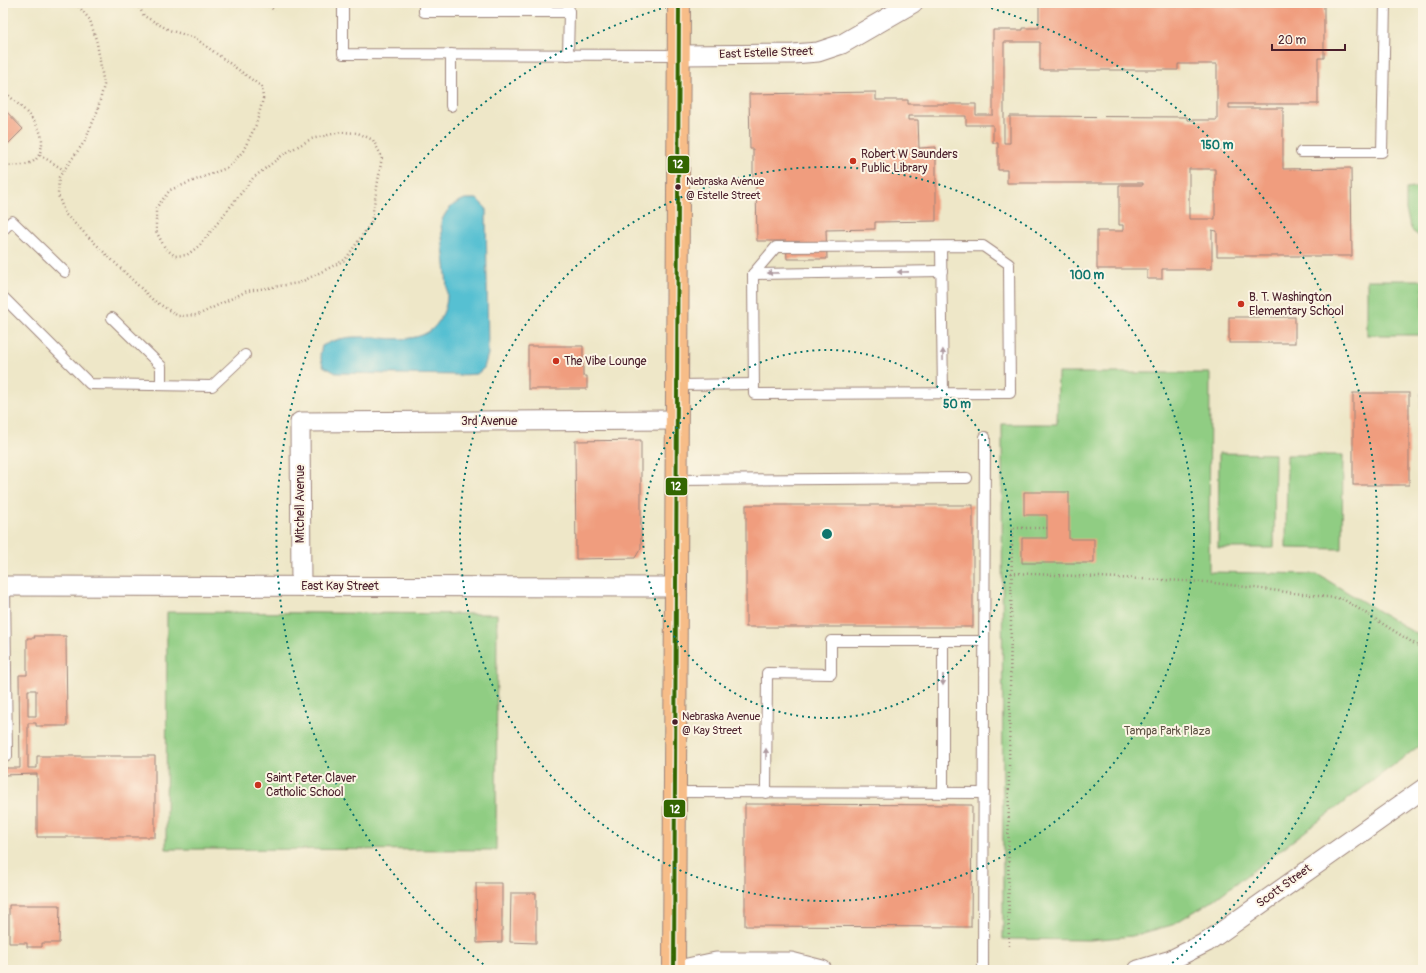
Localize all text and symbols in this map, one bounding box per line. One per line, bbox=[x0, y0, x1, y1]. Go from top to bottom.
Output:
scale bar bbox=[1272, 26, 1345, 52]
text: 20 m bbox=[1278, 33, 1307, 48]
street label: East Estelle Street bbox=[719, 44, 813, 62]
text: 150 m bbox=[1201, 138, 1234, 153]
place label: Robert W Saunders Public Library bbox=[861, 147, 958, 176]
line badge: 12 bbox=[667, 155, 690, 174]
marker: Robert W Saunders Public Library bbox=[848, 156, 858, 166]
text: 12 bbox=[673, 158, 683, 171]
place label: Nebraska Avenue @ Estelle Street bbox=[686, 175, 765, 202]
marker: Nebraska Avenue @ Estelle Street bbox=[673, 182, 683, 192]
text: 100 m bbox=[1070, 268, 1105, 283]
one-way arrow bbox=[896, 269, 909, 275]
one-way arrow bbox=[766, 270, 779, 276]
place label: B. T. Washington Elementary School bbox=[1249, 290, 1344, 319]
marker: B. T. Washington Elementary School bbox=[1236, 299, 1246, 309]
one-way arrow bbox=[940, 348, 946, 361]
place label: The Vibe Lounge bbox=[564, 354, 647, 369]
marker: The Vibe Lounge bbox=[551, 356, 561, 366]
text: 50 m bbox=[943, 397, 971, 412]
street label: 3rd Avenue bbox=[461, 414, 517, 429]
street label: Mitchell Avenue bbox=[293, 465, 308, 543]
line badge: 12 bbox=[665, 477, 688, 496]
text: 12 bbox=[671, 480, 681, 493]
centre of rings bbox=[820, 527, 834, 541]
street label: East Kay Street bbox=[301, 579, 379, 594]
one-way arrow bbox=[940, 674, 946, 687]
place label: Nebraska Avenue @ Kay Street bbox=[682, 710, 761, 737]
marker: Nebraska Avenue @ Kay Street bbox=[670, 717, 680, 727]
park label: Tampa Park Plaza bbox=[1124, 724, 1211, 739]
one-way arrow bbox=[763, 747, 769, 760]
place label: Saint Peter Claver Catholic School bbox=[266, 771, 357, 800]
marker: Saint Peter Claver Catholic School bbox=[253, 780, 263, 790]
line badge: 12 bbox=[663, 799, 686, 818]
text: 12 bbox=[670, 803, 680, 816]
street label: Scott Street bbox=[1254, 861, 1315, 911]

